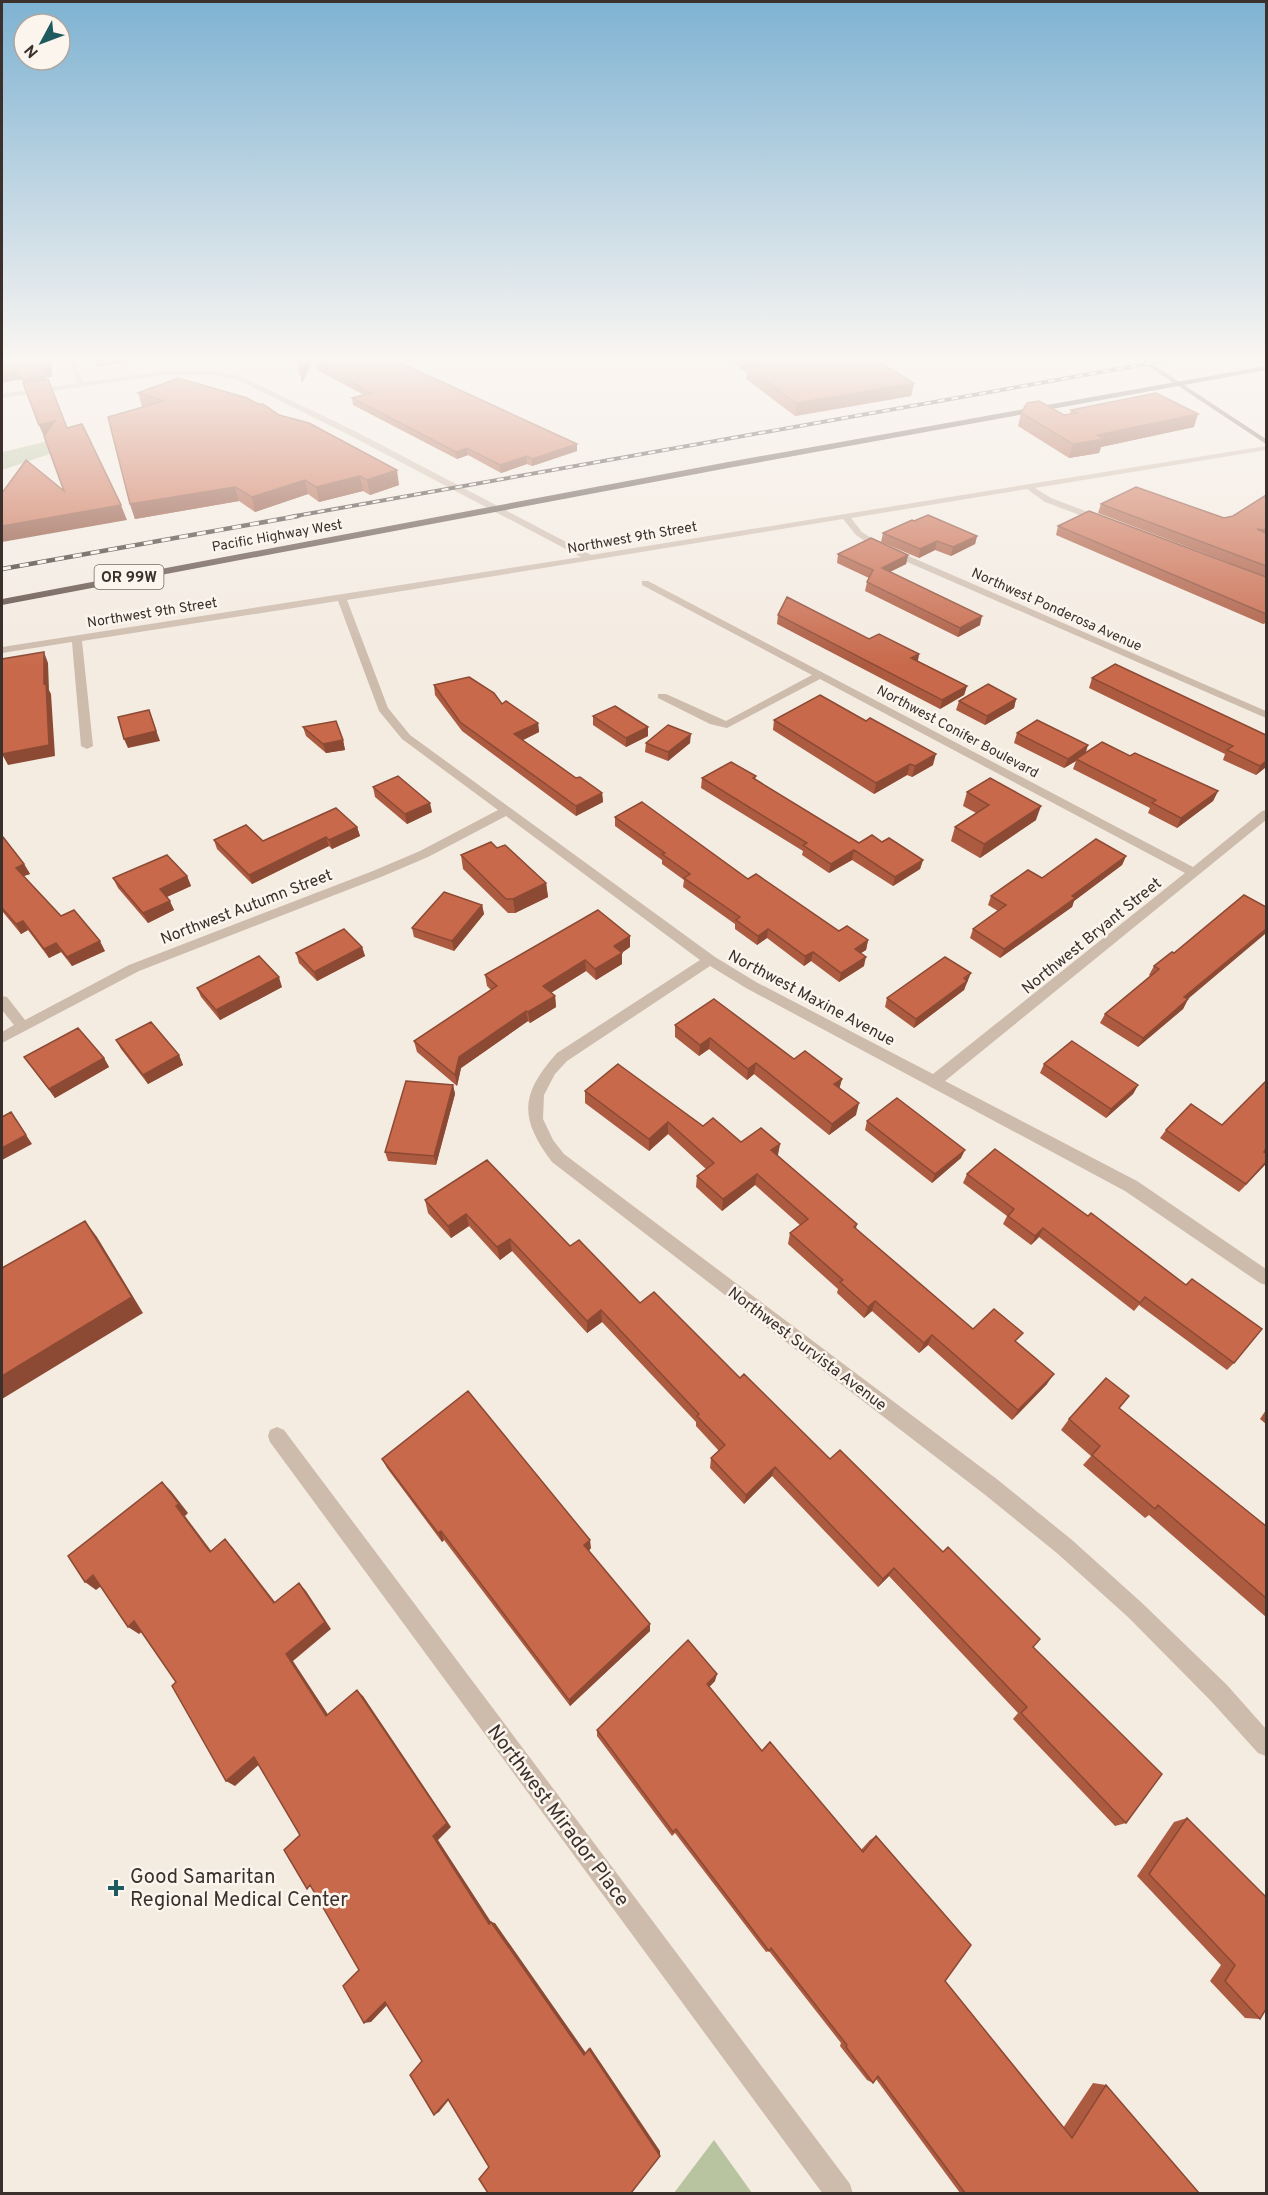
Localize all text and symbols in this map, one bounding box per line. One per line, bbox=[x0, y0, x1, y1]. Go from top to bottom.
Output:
north arrow bbox=[12, 12, 72, 72]
text: N bbox=[21, 40, 44, 61]
street label: Pacific Highway West bbox=[211, 517, 344, 556]
street label: Northwest 9th Street bbox=[566, 519, 698, 558]
road number: OR 99W bbox=[94, 565, 164, 589]
street label: Northwest Ponderosa Avenue bbox=[969, 565, 1144, 656]
street label: Northwest 9th Street bbox=[86, 595, 218, 632]
street label: Northwest Conifer Boulevard bbox=[874, 682, 1041, 782]
street label: Northwest Autumn Street bbox=[158, 866, 336, 950]
street label: Northwest Bryant Street bbox=[1018, 874, 1166, 999]
street label: Northwest Maxine Avenue bbox=[724, 946, 898, 1051]
street label: Northwest Survista Avenue bbox=[723, 1283, 890, 1416]
street label: Northwest Mirador Place bbox=[480, 1720, 634, 1912]
place label: Good Samaritan Regional Medical Center bbox=[130, 1865, 348, 1914]
marker: Good Samaritan Regional Medical Center bbox=[107, 1879, 125, 1897]

